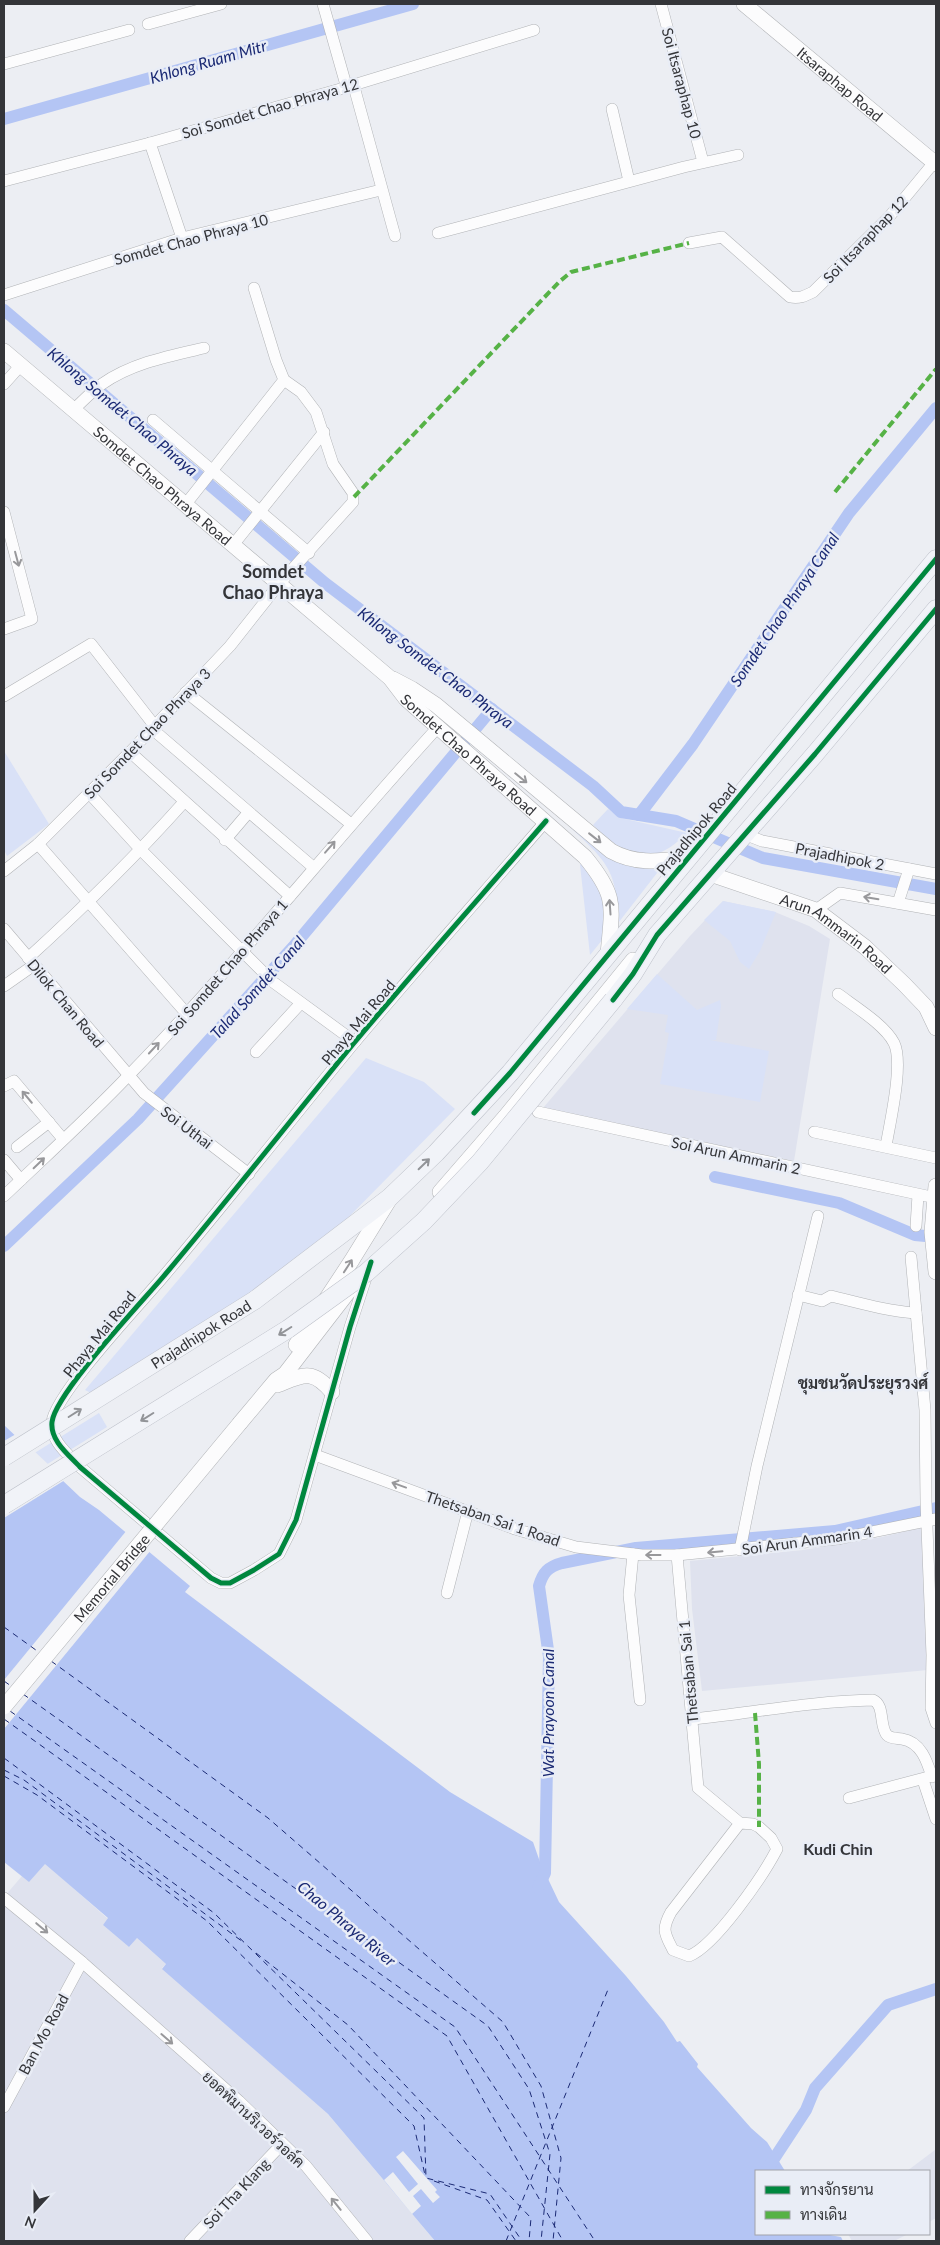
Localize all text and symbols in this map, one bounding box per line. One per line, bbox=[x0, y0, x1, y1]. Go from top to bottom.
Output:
street label: Soi Itsaraphap 10 bbox=[659, 26, 706, 141]
water label: Khlong Ruam Mitr bbox=[147, 35, 269, 87]
street label: Itsaraphap Road bbox=[794, 43, 887, 125]
street label: Soi Somdet Chao Phraya 12 bbox=[180, 74, 360, 142]
street label: Soi Itsaraphap 12 bbox=[819, 192, 911, 286]
street label: Somdet Chao Phraya 10 bbox=[112, 210, 270, 268]
water label: Khlong Somdet Chao Phraya bbox=[44, 343, 202, 479]
street label: Somdet Chao Phraya Road bbox=[90, 422, 235, 549]
water label: Somdet Chao Phraya Canal bbox=[725, 528, 843, 689]
one-way arrow bbox=[12, 551, 22, 567]
district label: Somdet Chao Phraya bbox=[222, 560, 324, 603]
water label: Khlong Somdet Chao Phraya bbox=[355, 602, 517, 732]
street label: Soi Somdet Chao Phraya 3 bbox=[80, 664, 214, 802]
street label: Somdet Chao Phraya Road bbox=[397, 690, 540, 819]
one-way arrow bbox=[514, 773, 527, 784]
street label: Prajadhipok Road bbox=[652, 779, 740, 879]
one-way arrow bbox=[588, 833, 601, 844]
street label: Prajadhipok 2 bbox=[794, 839, 886, 873]
one-way arrow bbox=[325, 841, 336, 854]
street label: Arun Ammarin Road bbox=[778, 890, 896, 977]
one-way arrow bbox=[863, 893, 879, 903]
street label: Soi Somdet Chao Phraya 1 bbox=[163, 895, 291, 1039]
one-way arrow bbox=[606, 899, 615, 915]
water label: Talad Somdet Canal bbox=[206, 931, 308, 1042]
street label: Dilok Chan Road bbox=[24, 955, 108, 1051]
street label: Phaya Mai Road bbox=[317, 976, 399, 1068]
one-way arrow bbox=[148, 1042, 160, 1055]
one-way arrow bbox=[22, 1090, 33, 1103]
street label: Soi Uthai bbox=[158, 1102, 216, 1152]
street label: Soi Arun Ammarin 2 bbox=[670, 1133, 802, 1177]
one-way arrow bbox=[33, 1156, 45, 1169]
one-way arrow bbox=[418, 1158, 431, 1170]
one-way arrow bbox=[344, 1259, 354, 1273]
street label: Phaya Mai Road bbox=[59, 1287, 139, 1381]
street label: Prajadhipok Road bbox=[147, 1296, 254, 1372]
one-way arrow bbox=[278, 1326, 292, 1337]
district label: ชุมชนวัดประยุรวงศ์ bbox=[798, 1372, 930, 1395]
one-way arrow bbox=[67, 1407, 81, 1417]
one-way arrow bbox=[140, 1412, 154, 1422]
one-way arrow bbox=[391, 1480, 407, 1489]
street label: Thetsaban Sai 1 Road bbox=[423, 1487, 563, 1549]
street label: Soi Arun Ammarin 4 bbox=[741, 1522, 874, 1558]
street label: Memorial Bridge bbox=[70, 1530, 153, 1625]
one-way arrow bbox=[708, 1547, 724, 1557]
one-way arrow bbox=[645, 1550, 662, 1560]
street label: Thetsaban Sai 1 bbox=[675, 1619, 701, 1725]
water label: Wat Prayoon Canal bbox=[538, 1648, 557, 1777]
district label: Kudi Chin bbox=[803, 1839, 873, 1858]
water label: Chao Phraya River bbox=[294, 1876, 400, 1970]
one-way arrow bbox=[35, 1923, 48, 1934]
street label: Ban Mo Road bbox=[14, 1991, 72, 2077]
one-way arrow bbox=[160, 2033, 173, 2044]
street label: ยอดพิมานริเวอร์วอล์ค bbox=[199, 2067, 309, 2171]
street label: Soi Tha Klang bbox=[199, 2154, 273, 2232]
legend bbox=[755, 2170, 930, 2235]
text: ทางจักรยาน bbox=[800, 2180, 874, 2198]
north arrow bbox=[10, 2185, 60, 2235]
one-way arrow bbox=[331, 2197, 342, 2210]
text: ทางเดิน bbox=[800, 2205, 847, 2223]
text: N bbox=[22, 2213, 38, 2232]

